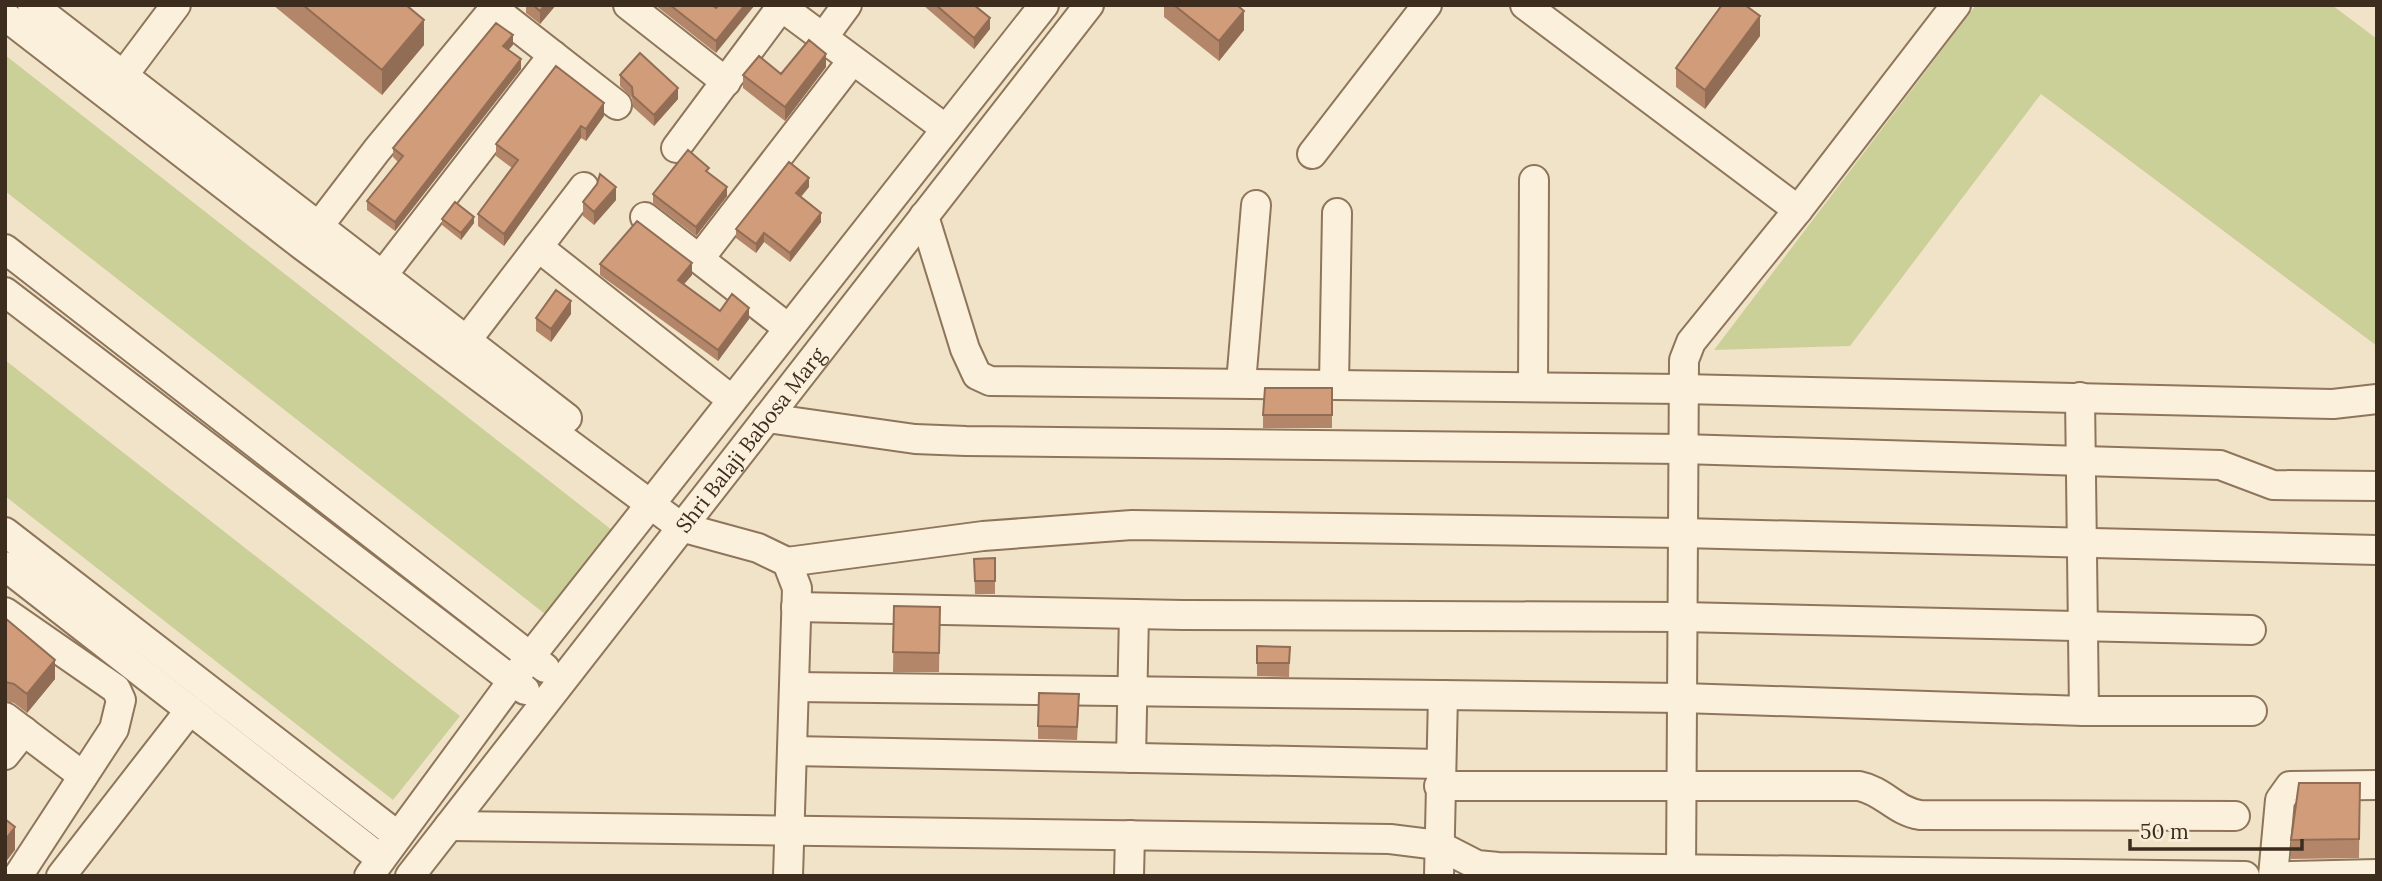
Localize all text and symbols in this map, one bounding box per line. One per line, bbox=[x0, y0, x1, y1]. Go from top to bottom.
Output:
street label: Shri Balaji Babosa Marg bbox=[669, 341, 831, 538]
scale bar bbox=[2130, 808, 2302, 852]
text: 50 m bbox=[2140, 818, 2189, 845]

